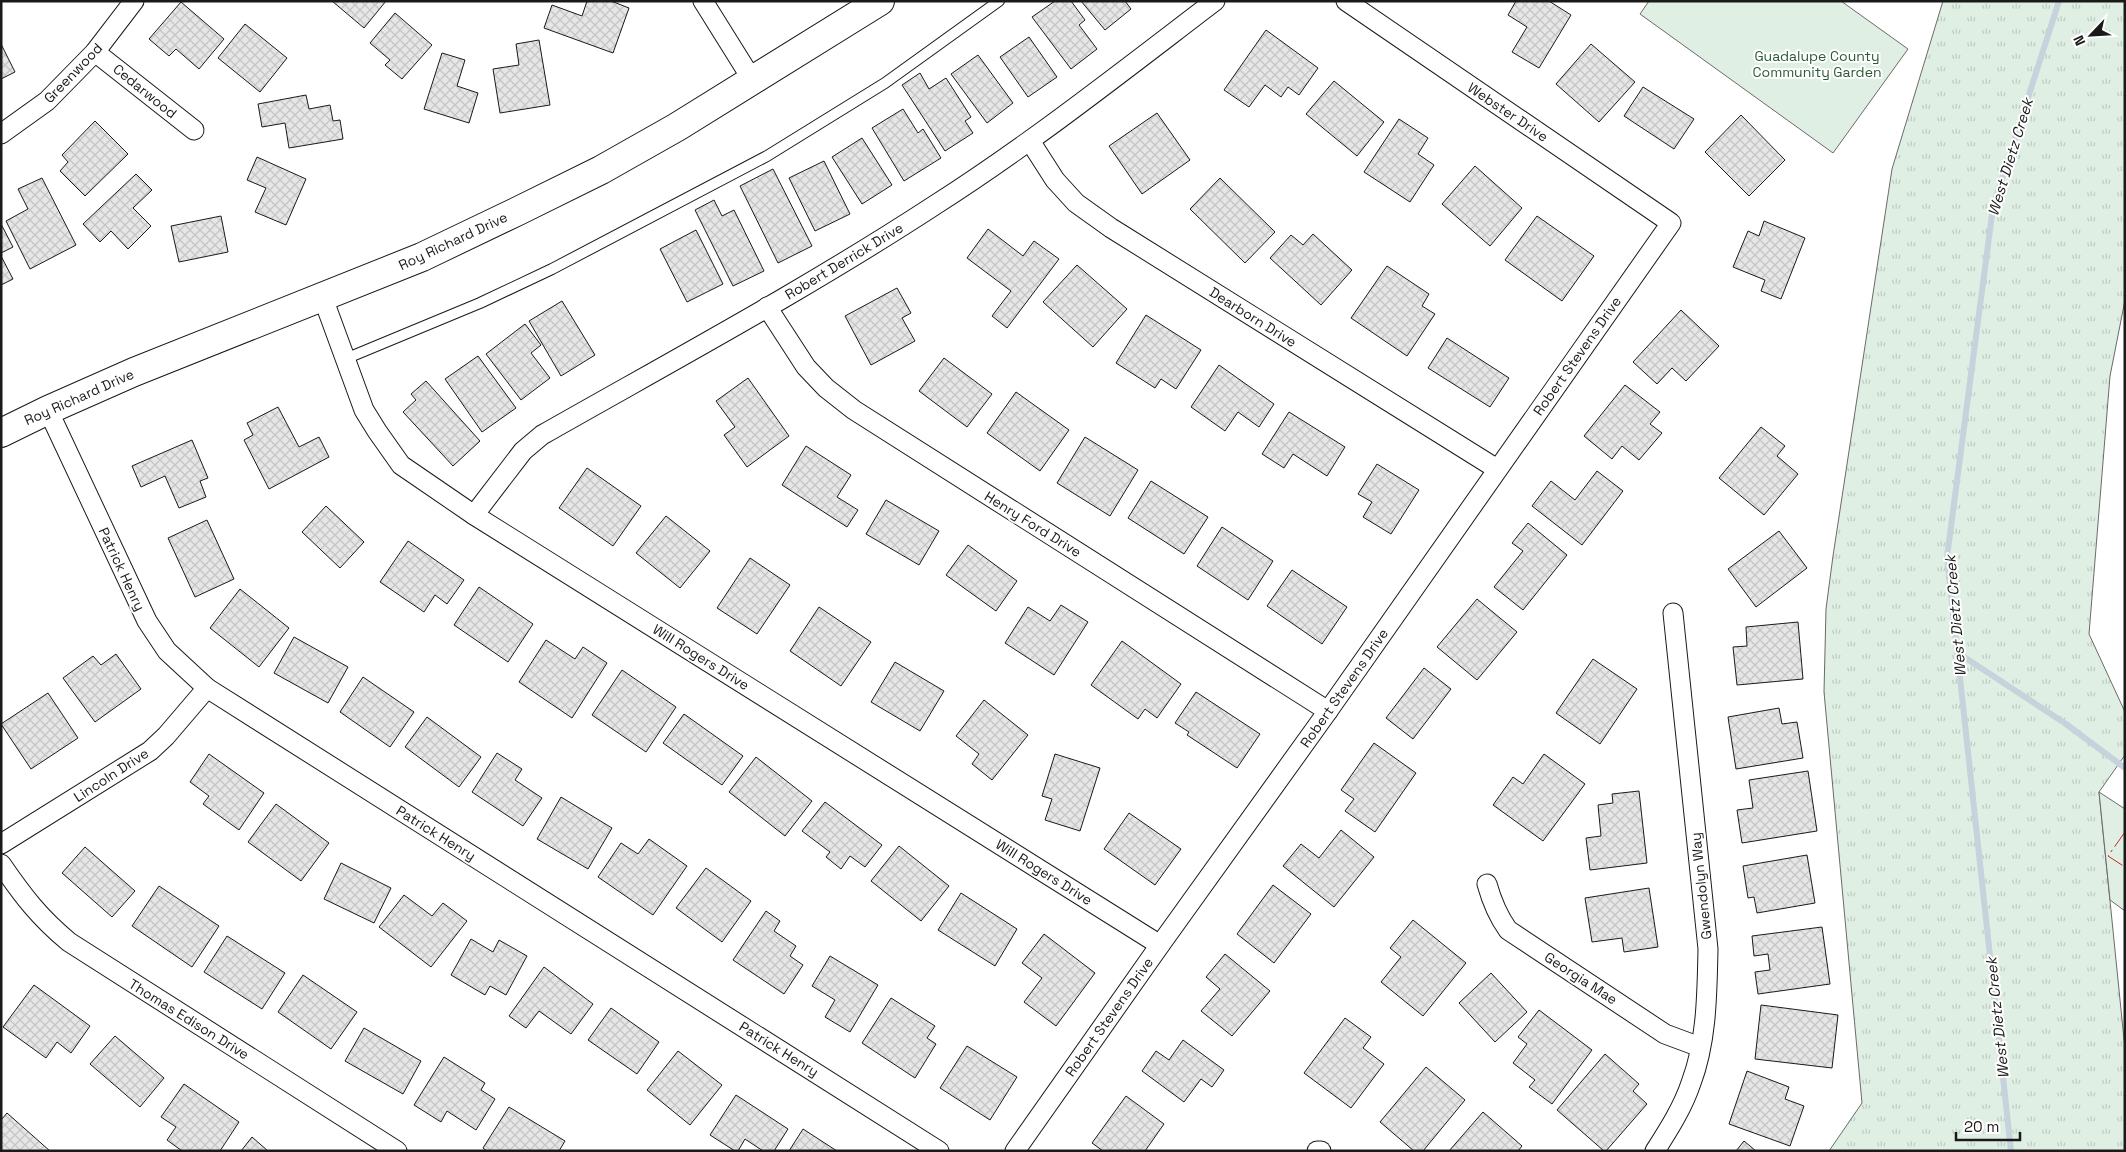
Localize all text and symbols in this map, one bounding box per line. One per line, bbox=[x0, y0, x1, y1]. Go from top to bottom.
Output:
north arrow bbox=[2066, 10, 2116, 60]
text: N bbox=[2069, 32, 2089, 49]
street label: Greenwood bbox=[40, 39, 106, 107]
park label: Guadalupe County Community Garden bbox=[1753, 47, 1882, 81]
street label: Cedarwood bbox=[109, 60, 181, 122]
street label: Webster Drive bbox=[1464, 78, 1552, 146]
water label: West Dietz Creek bbox=[1983, 94, 2037, 218]
street label: Roy Richard Drive bbox=[396, 208, 510, 274]
street label: Robert Derrick Drive bbox=[782, 219, 906, 303]
street label: Dearborn Drive bbox=[1206, 283, 1300, 351]
street label: Robert Stevens Drive bbox=[1529, 293, 1625, 419]
street label: Roy Richard Drive bbox=[21, 365, 137, 429]
street label: Henry Ford Drive bbox=[981, 487, 1085, 561]
street label: Patrick Henry bbox=[95, 524, 149, 614]
water label: West Dietz Creek bbox=[1940, 553, 1970, 678]
street label: Will Rogers Drive bbox=[649, 620, 753, 694]
street label: Robert Stevens Drive bbox=[1296, 625, 1392, 751]
street label: Lincoln Drive bbox=[70, 744, 152, 806]
street label: Patrick Henry bbox=[393, 801, 479, 865]
street label: Gwendolyn Way bbox=[1686, 832, 1716, 940]
street label: Will Rogers Drive bbox=[992, 835, 1096, 909]
street label: Georgia Mae bbox=[1541, 948, 1621, 1008]
street label: Robert Stevens Drive bbox=[1061, 954, 1157, 1080]
water label: West Dietz Creek bbox=[1981, 954, 2013, 1080]
street label: Thomas Edison Drive bbox=[125, 975, 253, 1063]
street label: Patrick Henry bbox=[736, 1017, 822, 1081]
scale bar bbox=[1956, 1110, 2020, 1142]
text: 20 m bbox=[1964, 1117, 1999, 1136]

